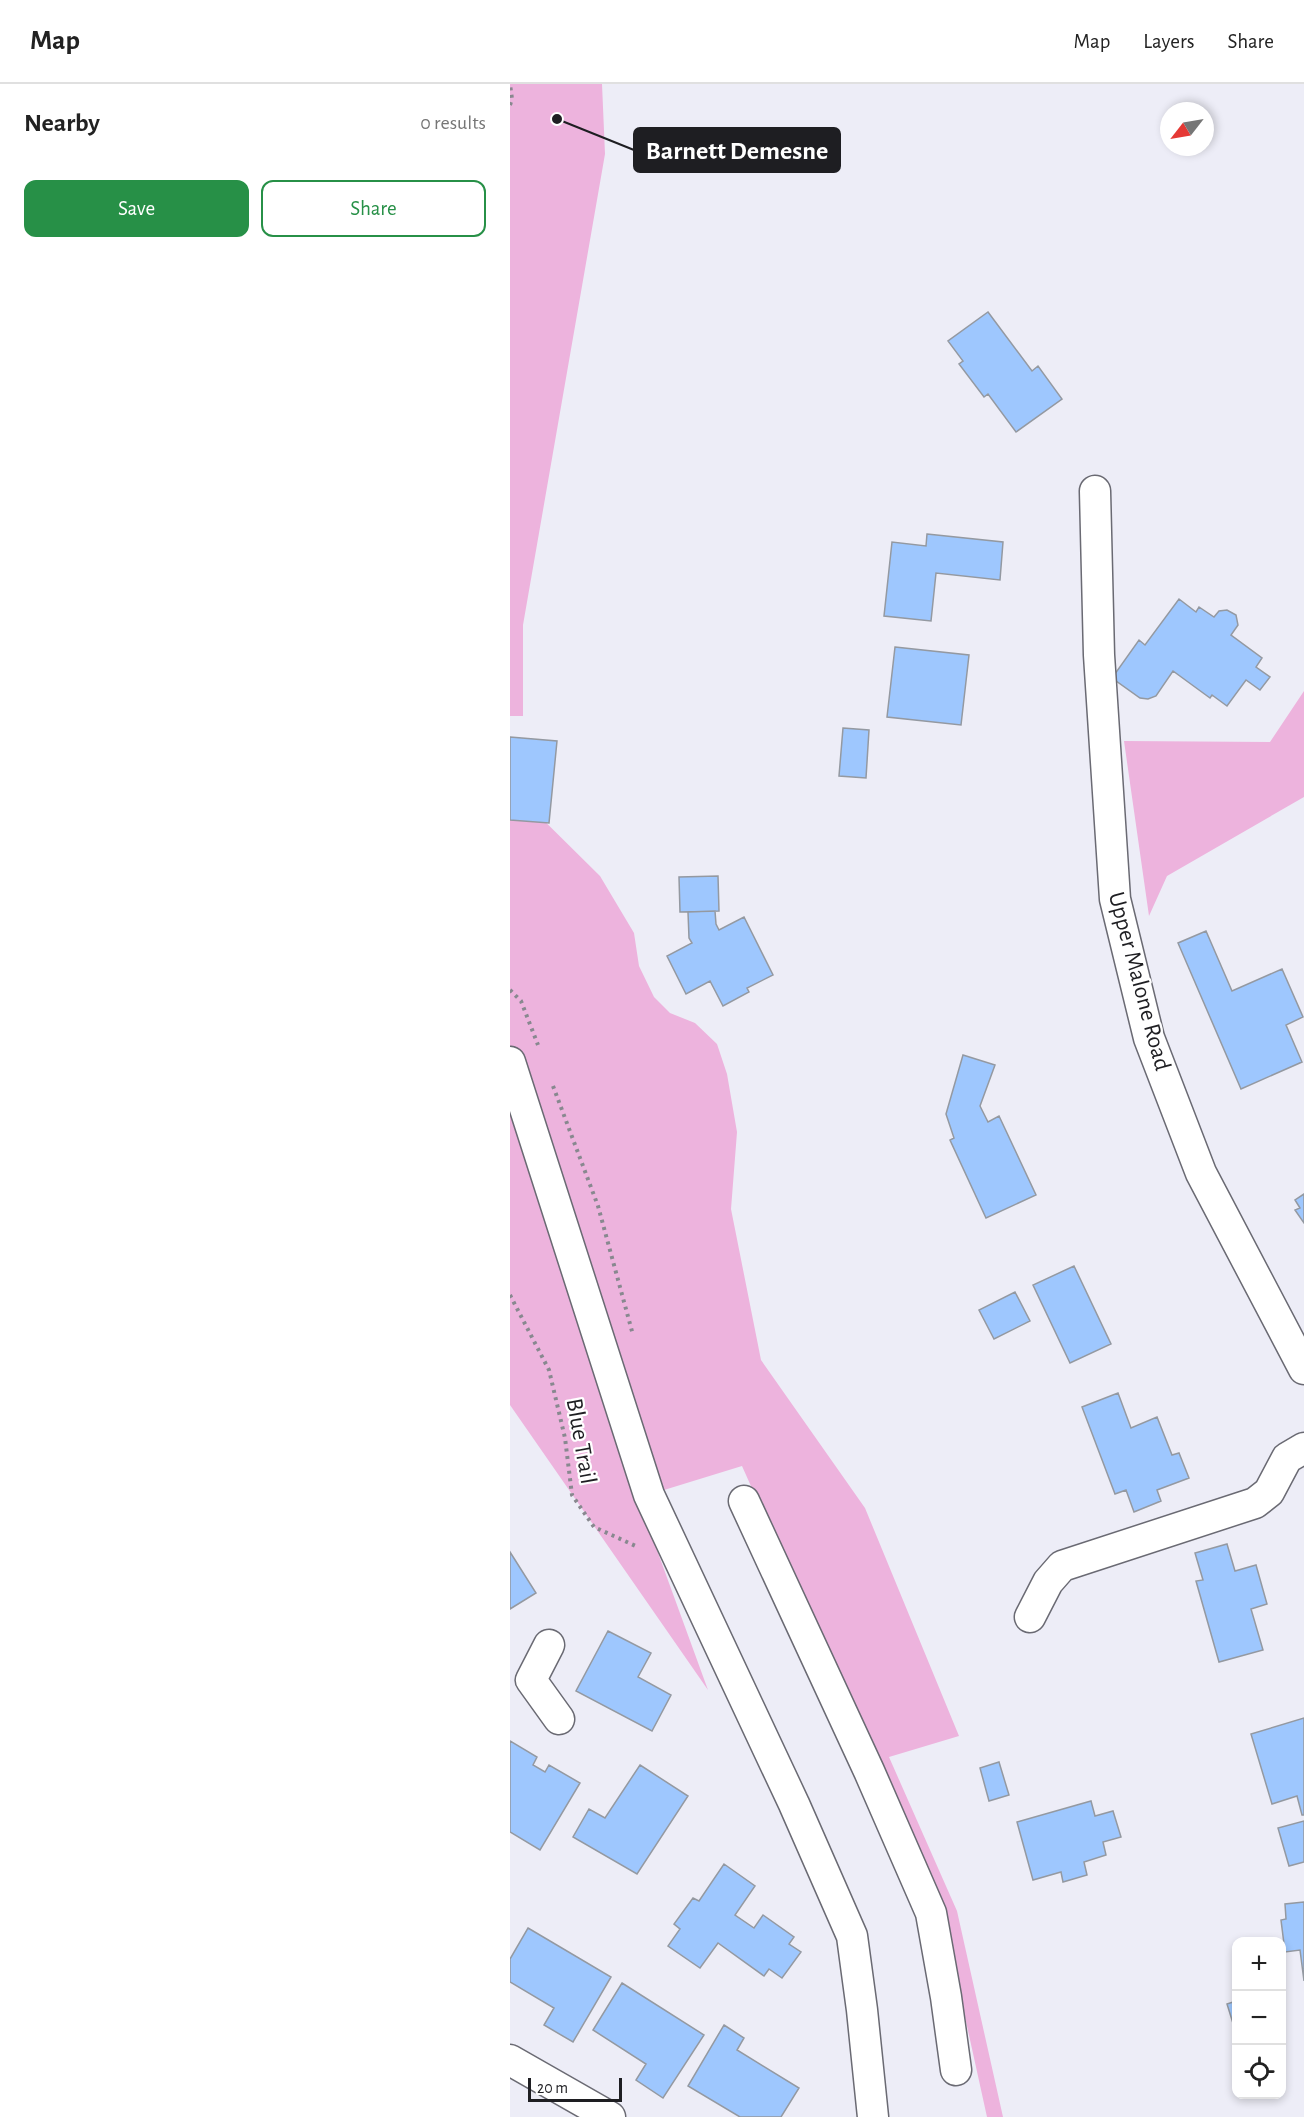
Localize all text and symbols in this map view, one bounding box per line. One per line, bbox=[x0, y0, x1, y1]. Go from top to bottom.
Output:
text: Map bbox=[30, 27, 80, 55]
text: Map bbox=[1074, 31, 1110, 52]
text: Layers bbox=[1143, 31, 1194, 52]
text: Share bbox=[1227, 31, 1274, 52]
north arrow bbox=[1160, 102, 1214, 156]
text: Nearby bbox=[24, 110, 100, 136]
text: 0 results bbox=[420, 113, 486, 133]
callout: Barnett Demesne bbox=[634, 128, 840, 172]
text: Barnett Demesne bbox=[646, 138, 828, 164]
button: Save bbox=[24, 180, 249, 237]
button: Share bbox=[261, 180, 486, 237]
street label: Upper Malone Road bbox=[1104, 889, 1174, 1073]
street label: Blue Trail bbox=[562, 1396, 600, 1486]
map controls bbox=[1232, 1937, 1286, 2099]
button: + bbox=[1232, 1937, 1286, 1991]
button: − bbox=[1232, 1991, 1286, 2045]
button: locate bbox=[1232, 2045, 1286, 2099]
scale bar bbox=[528, 2075, 622, 2102]
text: 20 m bbox=[537, 2080, 568, 2096]

